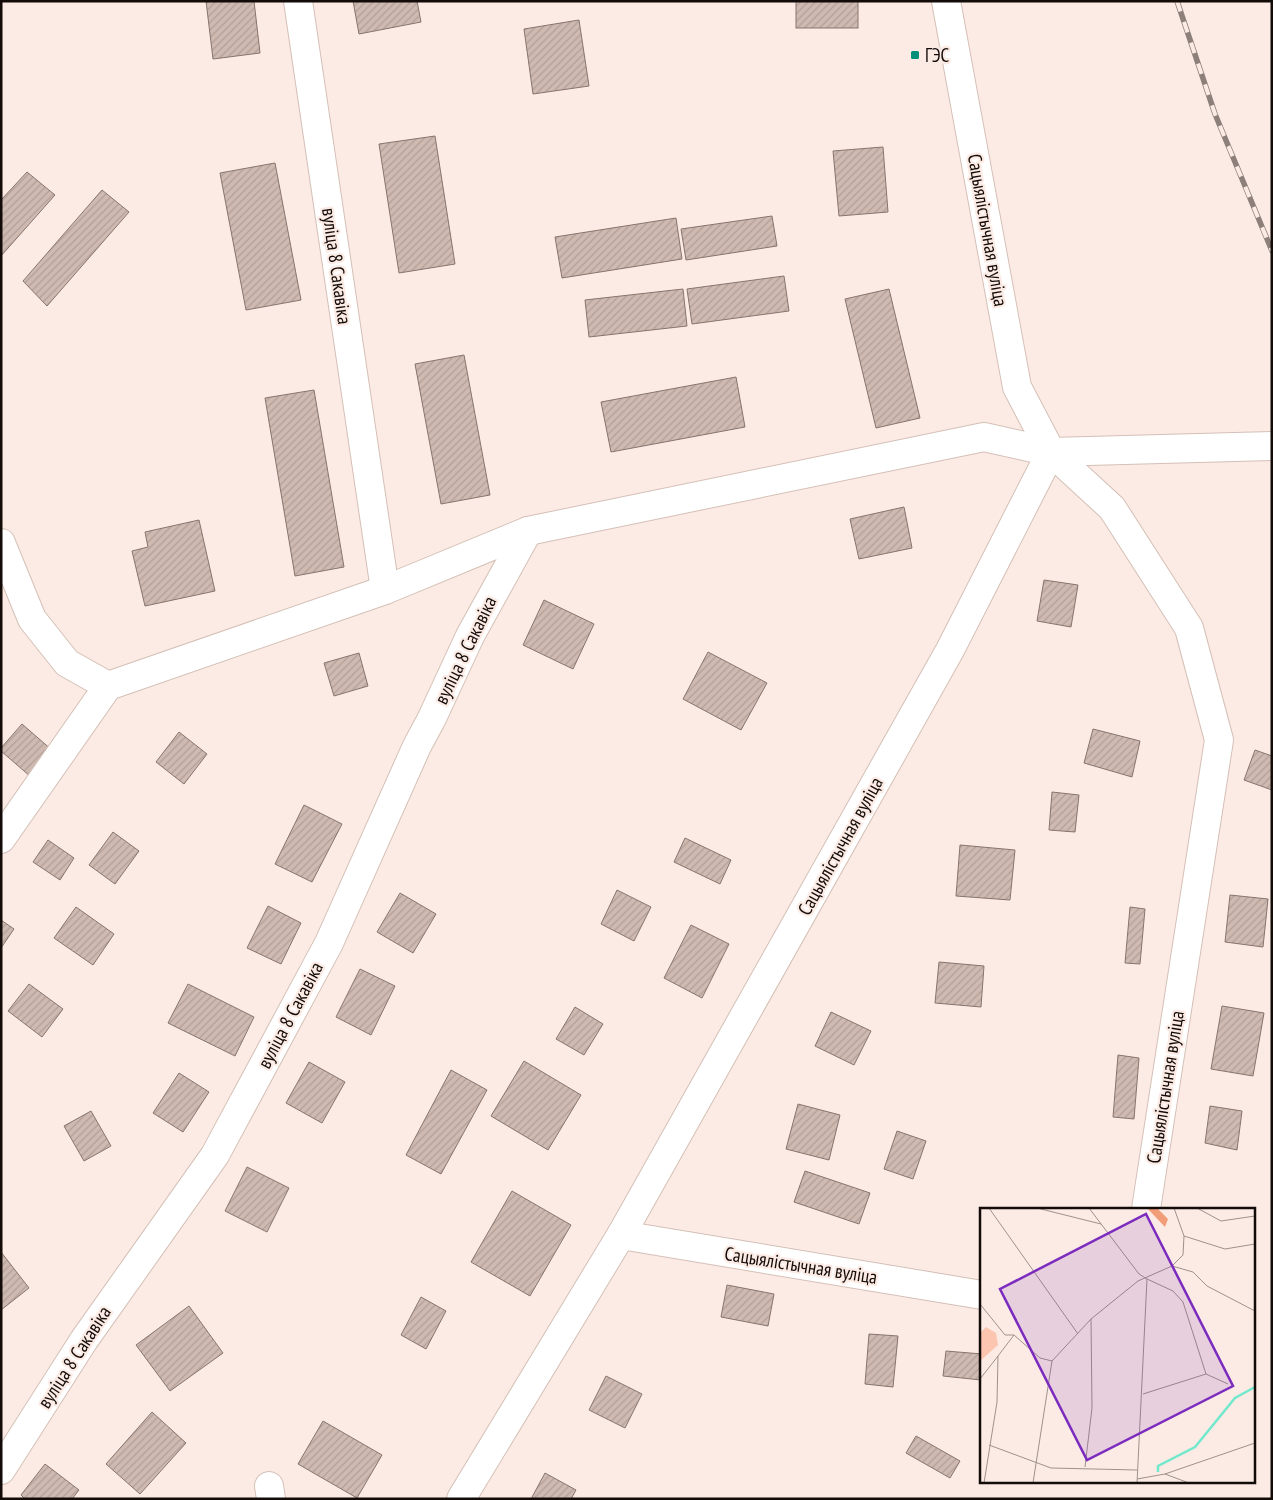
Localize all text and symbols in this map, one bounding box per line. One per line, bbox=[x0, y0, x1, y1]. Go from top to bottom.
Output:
place label: ГЭС bbox=[925, 43, 950, 67]
marker: ГЭС bbox=[909, 49, 921, 61]
street label: Сацыялістычная вуліца bbox=[963, 152, 1013, 308]
street label: вуліца 8 Сакавіка bbox=[317, 206, 357, 326]
street label: вуліца 8 Сакавіка bbox=[429, 592, 501, 708]
street label: Сацыялістычная вуліца bbox=[792, 773, 888, 919]
street label: вуліца 8 Сакавіка bbox=[252, 958, 328, 1072]
street label: Сацыялістычная вуліца bbox=[1141, 1009, 1189, 1165]
inset map bbox=[980, 1208, 1256, 1482]
street label: Сацыялістычная вуліца bbox=[723, 1241, 879, 1289]
street label: вуліца 8 Сакавіка bbox=[32, 1301, 116, 1413]

